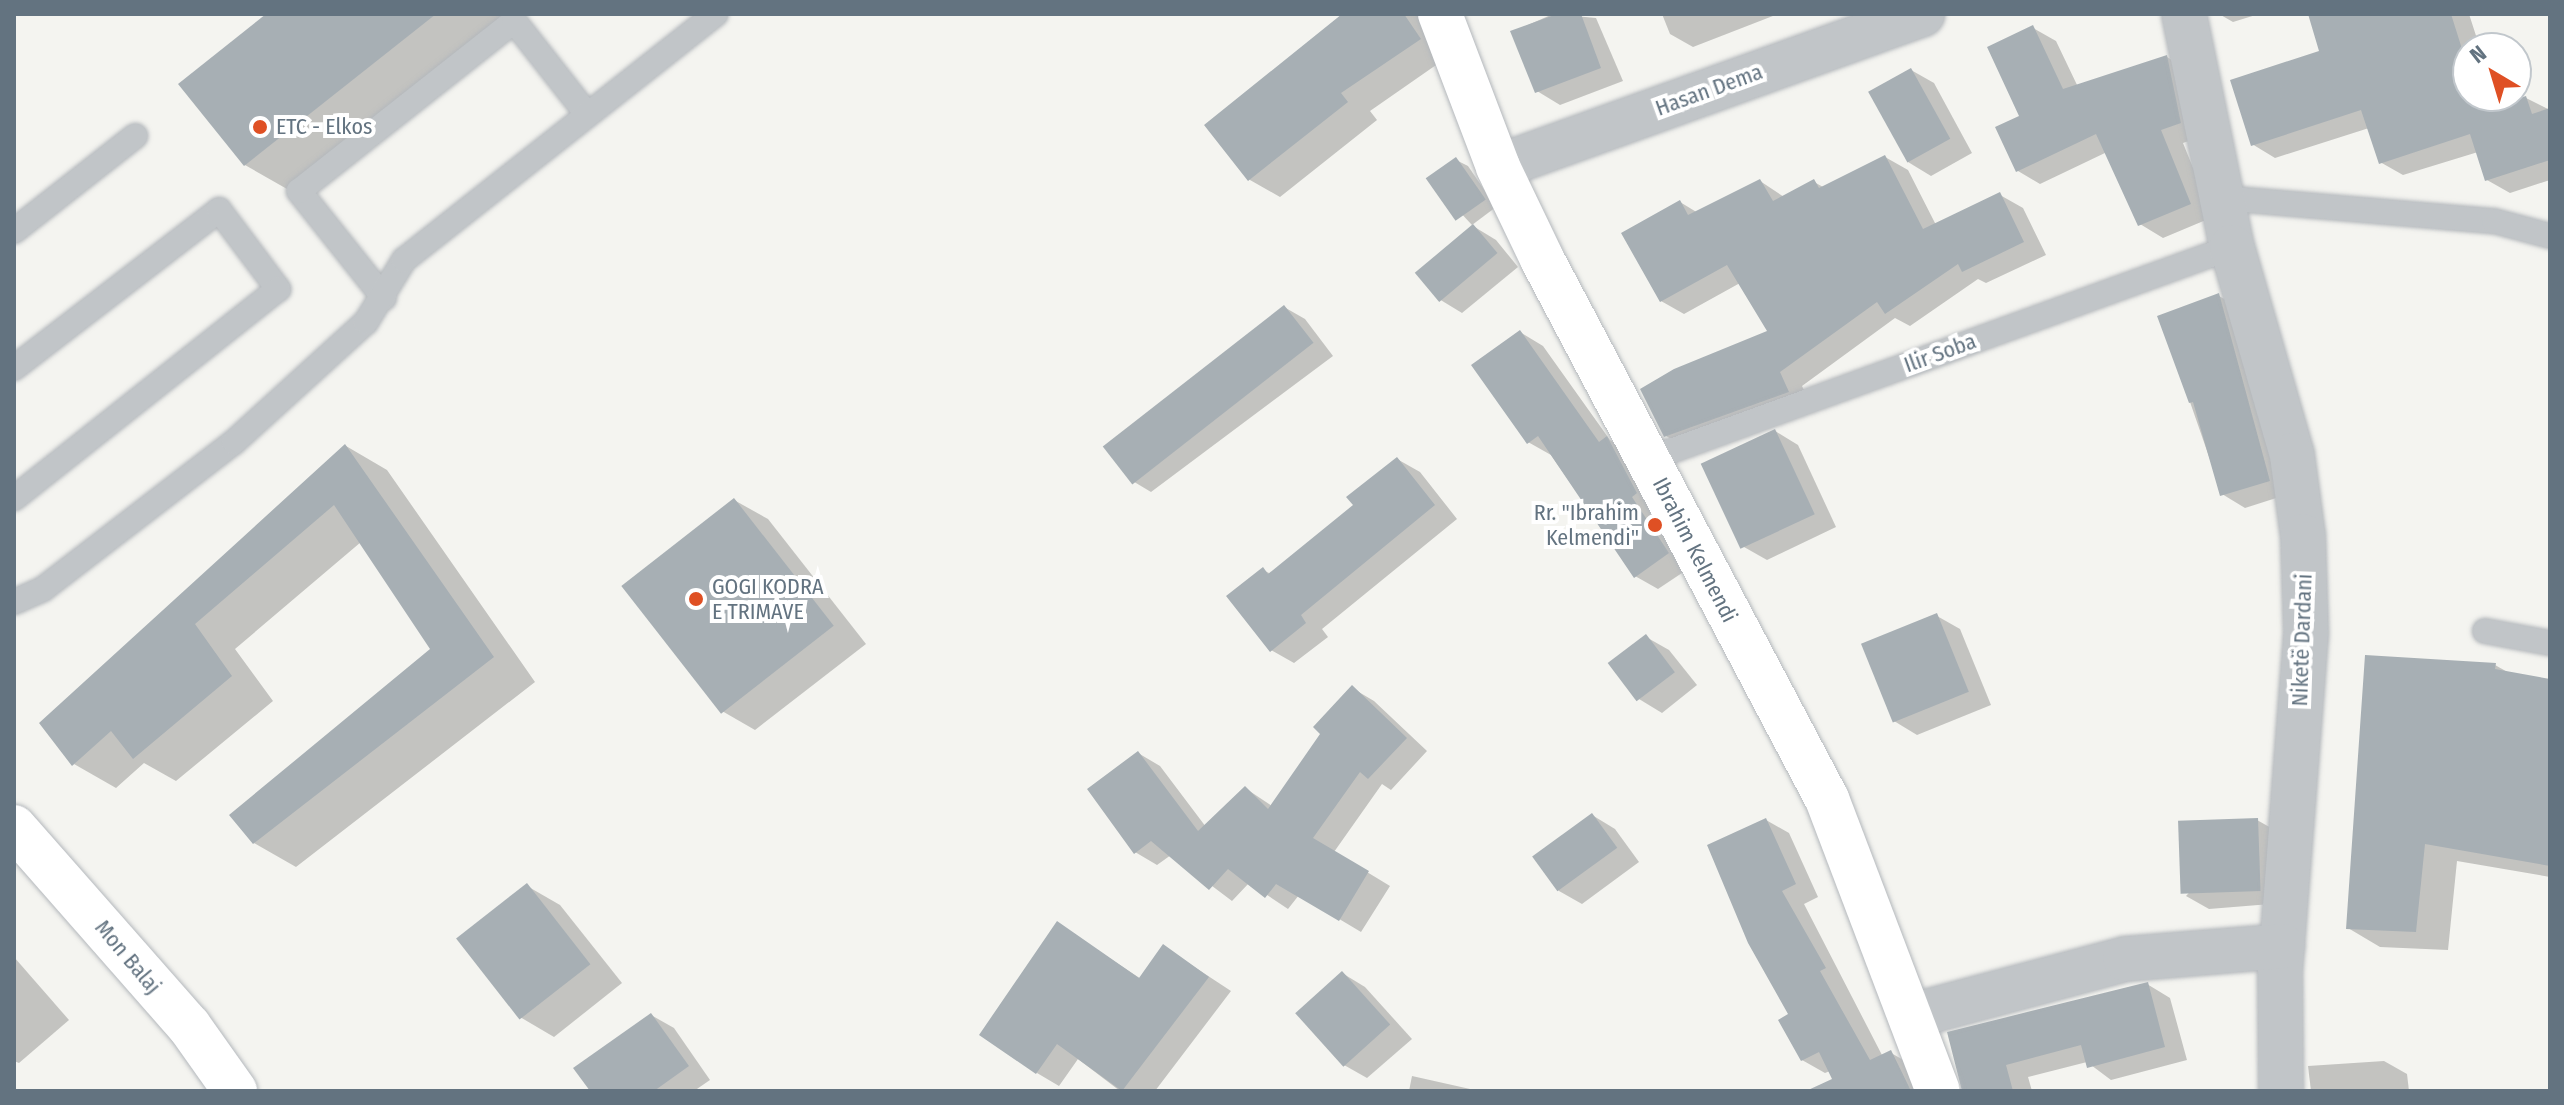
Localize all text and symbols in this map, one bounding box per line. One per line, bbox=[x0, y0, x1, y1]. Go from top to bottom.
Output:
north arrow bbox=[2452, 32, 2532, 112]
text: N bbox=[2465, 40, 2492, 69]
street label: Hasan Dema bbox=[1652, 58, 1766, 122]
place label: ETC - Elkos bbox=[276, 114, 372, 140]
marker: ETC - Elkos bbox=[251, 118, 269, 136]
street label: Ilir Soba bbox=[1900, 328, 1980, 378]
street label: Ibrahim Kelmendi bbox=[1647, 473, 1743, 627]
place label: Rr. "Ibrahim Kelmendi" bbox=[1534, 499, 1639, 550]
marker: Rr. "Ibrahim Kelmendi" bbox=[1646, 516, 1664, 534]
place label: GOGI KODRA E TRIMAVE bbox=[712, 573, 823, 624]
street label: Niketë Dardani bbox=[2286, 573, 2318, 707]
marker: GOGI KODRA E TRIMAVE bbox=[687, 590, 705, 608]
street label: Mon Balaj bbox=[89, 915, 167, 999]

